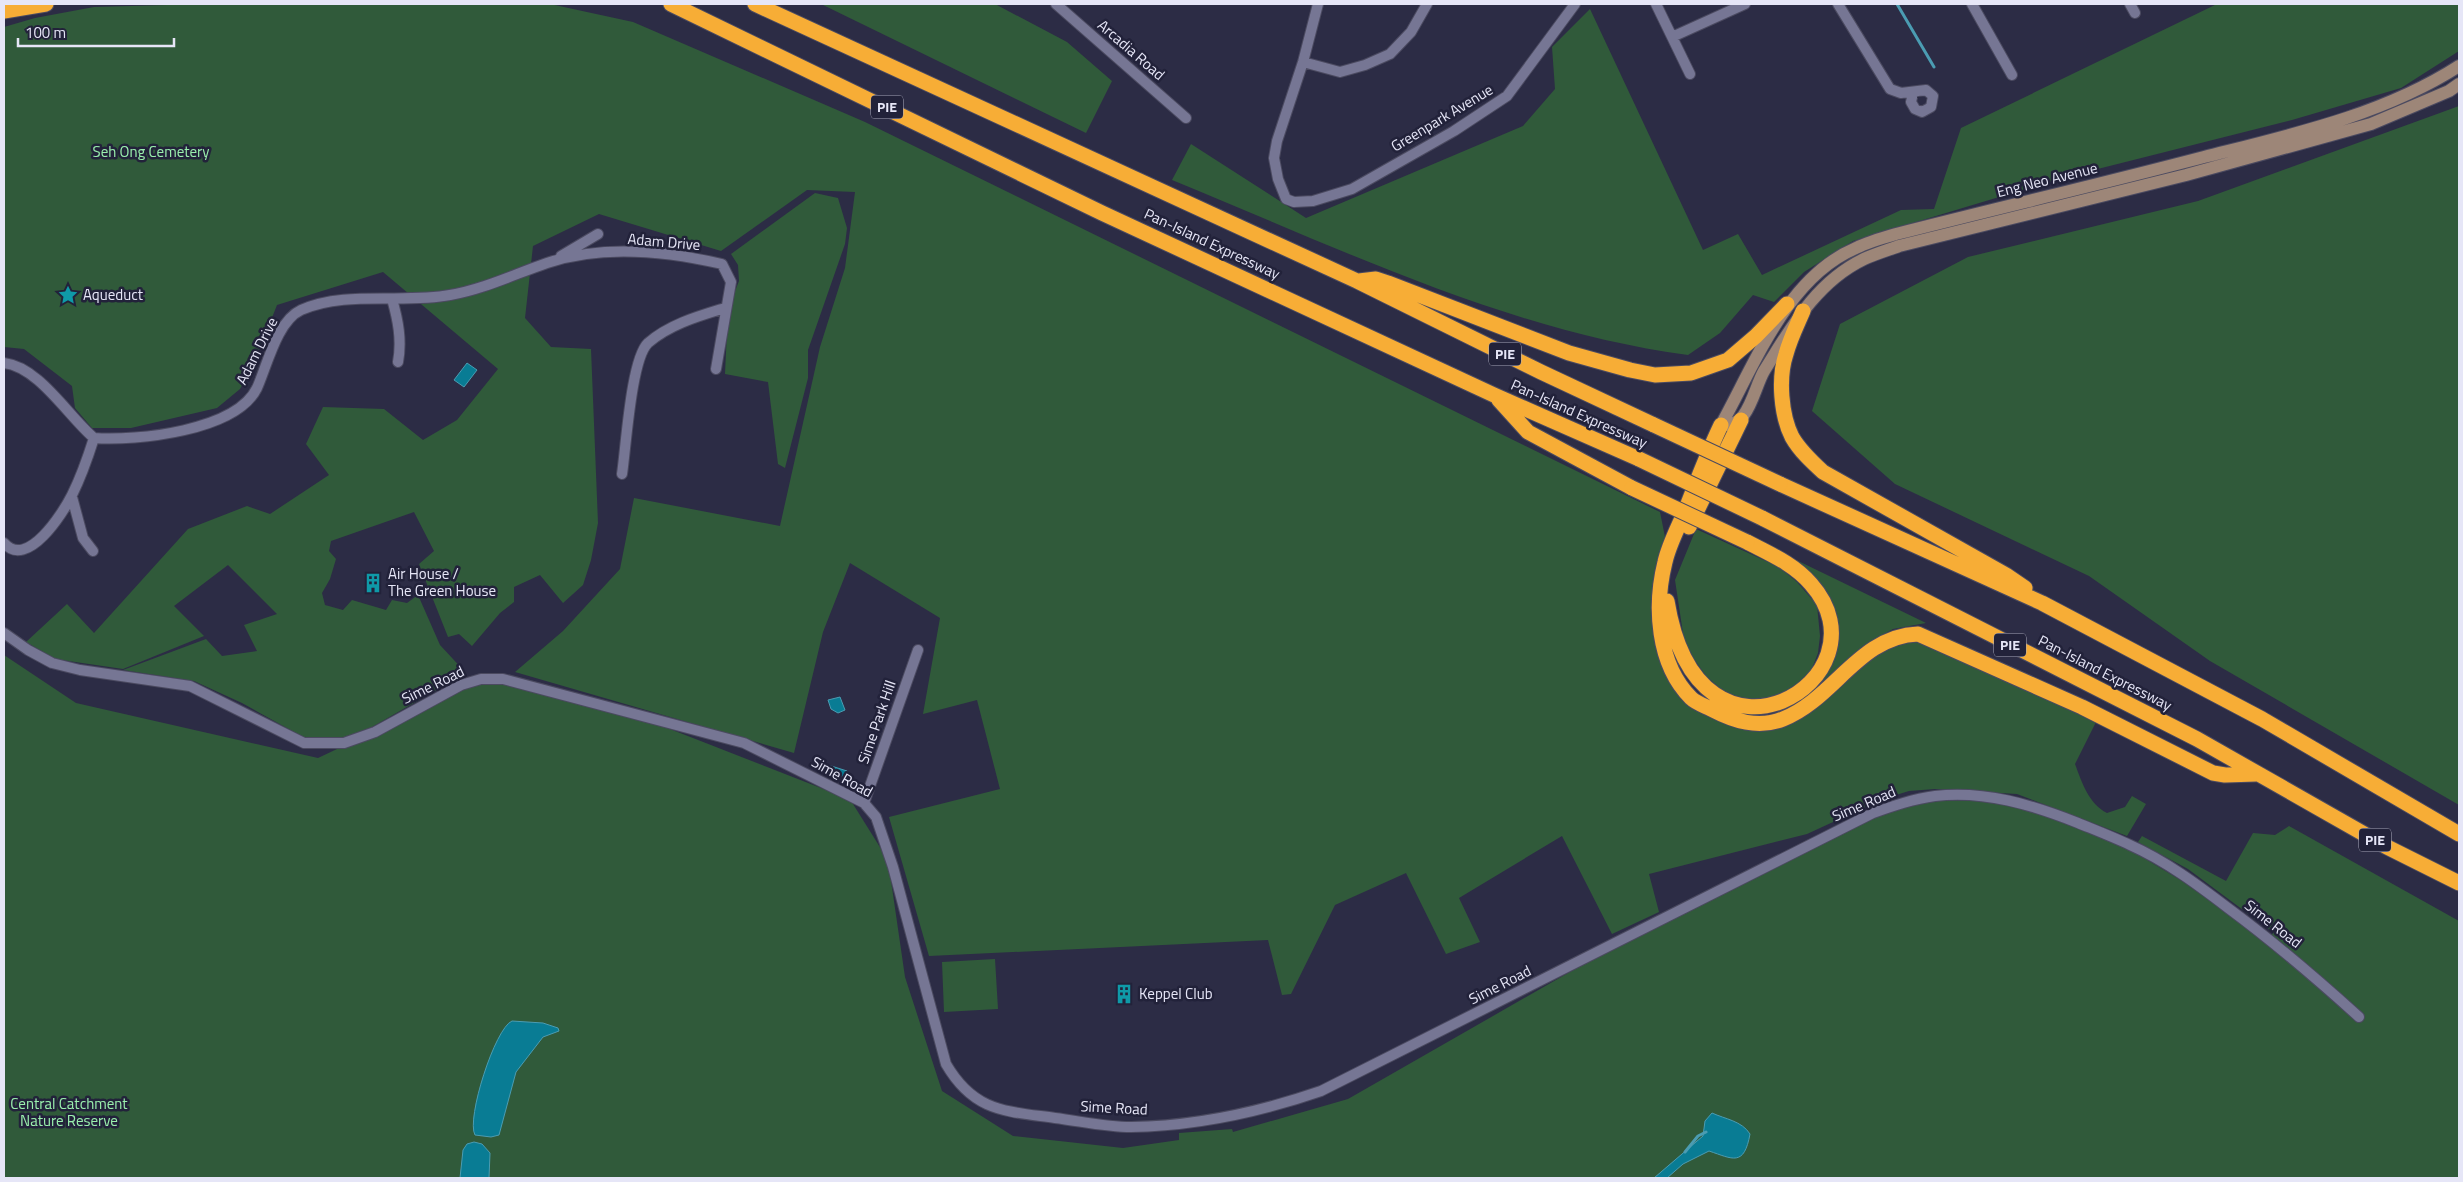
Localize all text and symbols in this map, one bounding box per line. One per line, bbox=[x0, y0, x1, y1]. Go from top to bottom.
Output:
street label: Arcadia Road bbox=[1093, 14, 1170, 85]
scale bar bbox=[18, 15, 174, 47]
text: 100 m bbox=[25, 21, 66, 44]
street label: Greenpark Avenue bbox=[1386, 78, 1497, 157]
road number: PIE bbox=[871, 95, 903, 118]
park label: Seh Ong Cemetery bbox=[93, 140, 209, 163]
street label: Eng Neo Avenue bbox=[1994, 156, 2100, 203]
street label: Pan-Island Expressway bbox=[1141, 202, 1284, 285]
street label: Adam Drive bbox=[627, 227, 701, 256]
place label: Aqueduct bbox=[83, 283, 144, 306]
place icon: Aqueduct bbox=[57, 284, 79, 306]
street label: Adam Drive bbox=[230, 313, 283, 388]
road number: PIE bbox=[1489, 342, 1521, 366]
street label: Pan-Island Expressway bbox=[1507, 373, 1651, 454]
place label: Air House / The Green House bbox=[388, 562, 496, 602]
building icon: Air House / The Green House bbox=[362, 572, 384, 594]
street label: Pan-Island Expressway bbox=[2034, 629, 2176, 716]
road number: PIE bbox=[1994, 634, 2026, 656]
street label: Sime Road bbox=[397, 659, 468, 710]
street label: Sime Park Hill bbox=[851, 677, 902, 767]
street label: Sime Road bbox=[807, 750, 877, 803]
street label: Sime Road bbox=[1828, 780, 1899, 827]
road number: PIE bbox=[2359, 828, 2391, 852]
street label: Sime Road bbox=[2240, 894, 2307, 953]
street label: Sime Road bbox=[1465, 959, 1535, 1010]
place label: Keppel Club bbox=[1139, 982, 1213, 1005]
building icon: Keppel Club bbox=[1113, 983, 1135, 1005]
park label: Central Catchment Nature Reserve bbox=[10, 1092, 128, 1132]
street label: Sime Road bbox=[1080, 1094, 1148, 1121]

